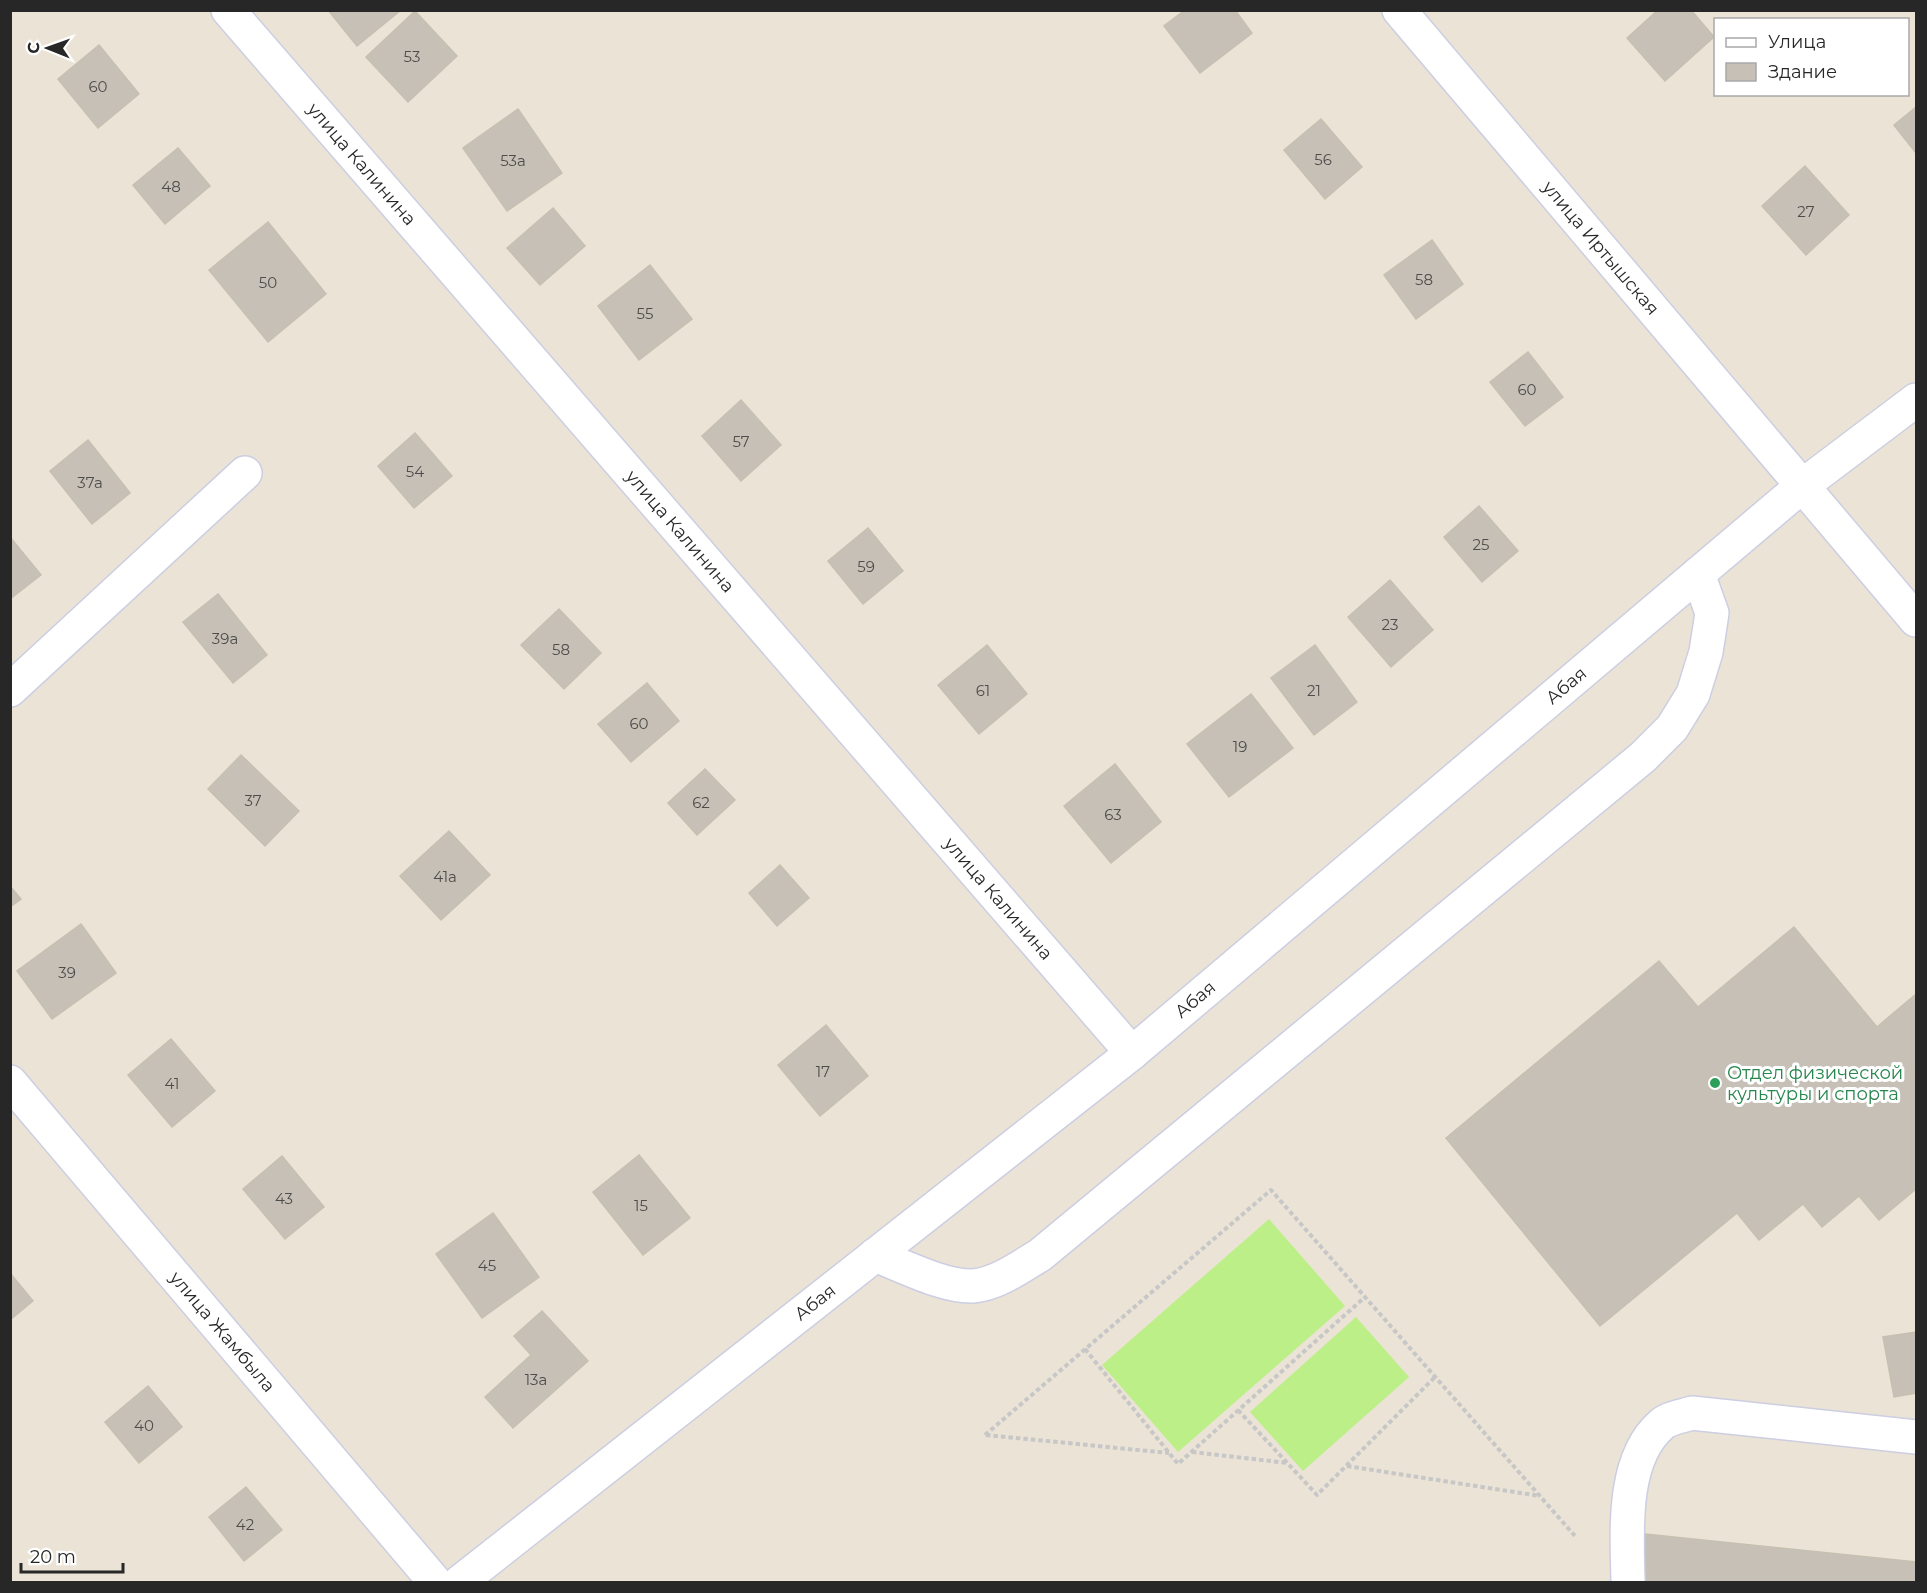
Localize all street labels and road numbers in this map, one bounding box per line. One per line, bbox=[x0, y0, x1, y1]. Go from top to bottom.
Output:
street label: улица Калинина bbox=[302, 98, 421, 230]
street label: улица Иртышская bbox=[1537, 176, 1664, 320]
street label: улица Калинина bbox=[620, 465, 739, 597]
street label: Абая bbox=[1541, 662, 1591, 709]
street label: улица Калинина bbox=[939, 832, 1057, 964]
street label: Абая bbox=[1170, 976, 1220, 1023]
street label: улица Жамбыла bbox=[164, 1266, 280, 1397]
street label: Абая bbox=[790, 1279, 840, 1325]

